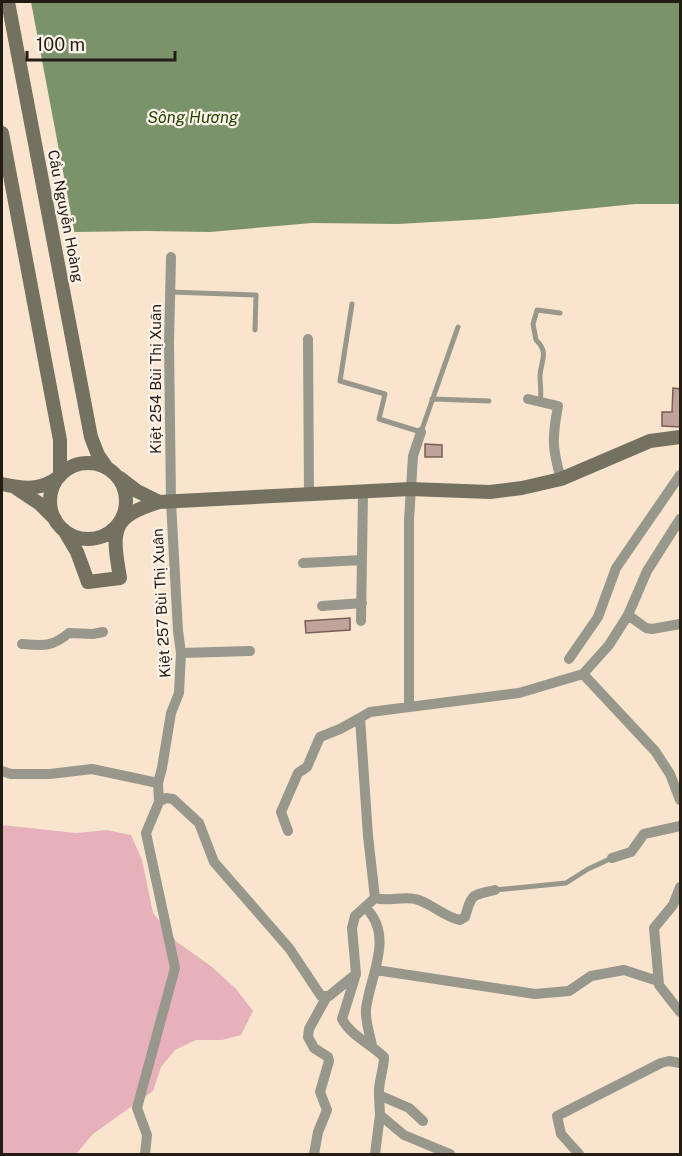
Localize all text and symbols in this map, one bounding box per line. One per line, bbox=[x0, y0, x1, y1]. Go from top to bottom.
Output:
scale bar bbox=[27, 24, 176, 62]
text: 100 m bbox=[36, 34, 85, 55]
water label: Sông Hương bbox=[148, 108, 239, 127]
street label: Cầu Nguyễn Hoàng bbox=[45, 148, 87, 284]
street label: Kiệt 254 Bùi Thị Xuân bbox=[147, 304, 164, 454]
street label: Kiệt 257 Bùi Thị Xuân bbox=[149, 528, 173, 678]

